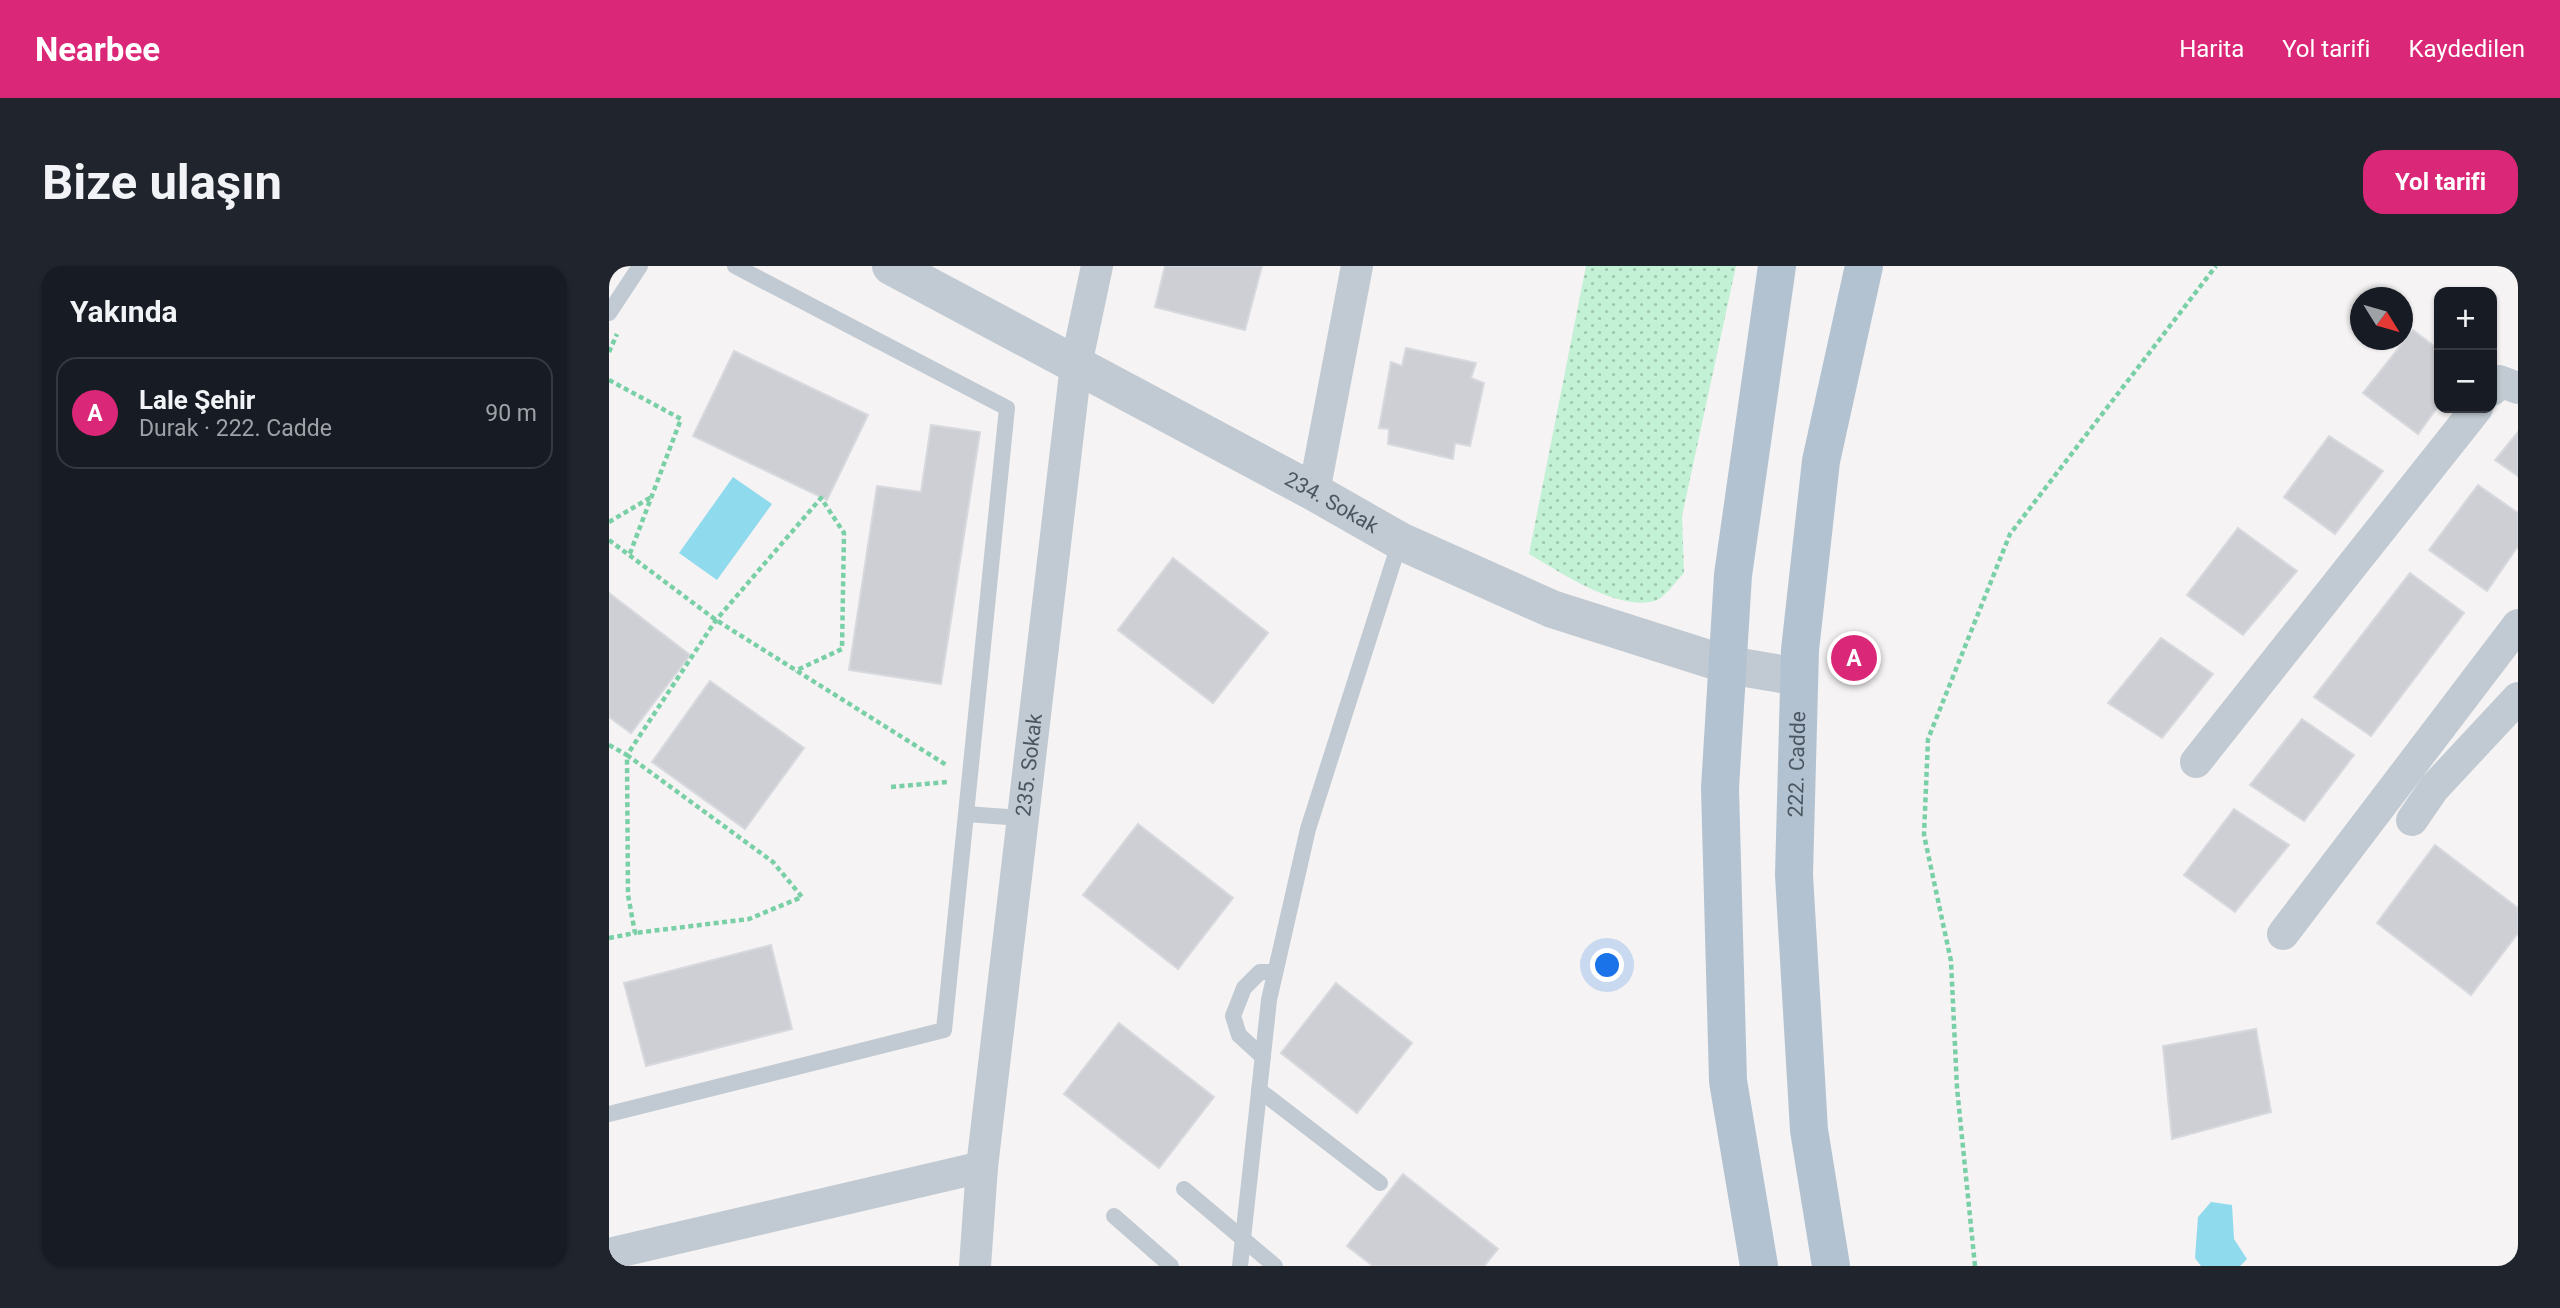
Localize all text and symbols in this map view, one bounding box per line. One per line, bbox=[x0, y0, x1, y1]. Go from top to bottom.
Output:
text: Nearbee bbox=[35, 30, 160, 69]
text: Harita bbox=[2179, 35, 2244, 63]
text: Yol tarifi bbox=[2282, 35, 2370, 63]
text: Kaydedilen bbox=[2408, 35, 2525, 63]
button: Yol tarifi bbox=[2363, 150, 2518, 214]
text: Bize ulaşın bbox=[42, 154, 282, 211]
north arrow bbox=[2350, 287, 2413, 350]
map controls bbox=[2434, 287, 2497, 413]
button: + bbox=[2434, 287, 2497, 350]
text: Yakında bbox=[70, 294, 178, 329]
button: − bbox=[2434, 350, 2497, 413]
text: Lale Şehir bbox=[139, 385, 255, 415]
text: A bbox=[87, 400, 103, 427]
text: 90 m bbox=[485, 400, 537, 427]
text: Durak · 222. Cadde bbox=[139, 415, 332, 442]
street label: 234. Sokak bbox=[1281, 467, 1383, 538]
pin: A bbox=[1831, 632, 1877, 684]
street label: 222. Cadde bbox=[1784, 711, 1810, 818]
street label: 235. Sokak bbox=[1011, 712, 1047, 818]
your location bbox=[1590, 948, 1624, 982]

